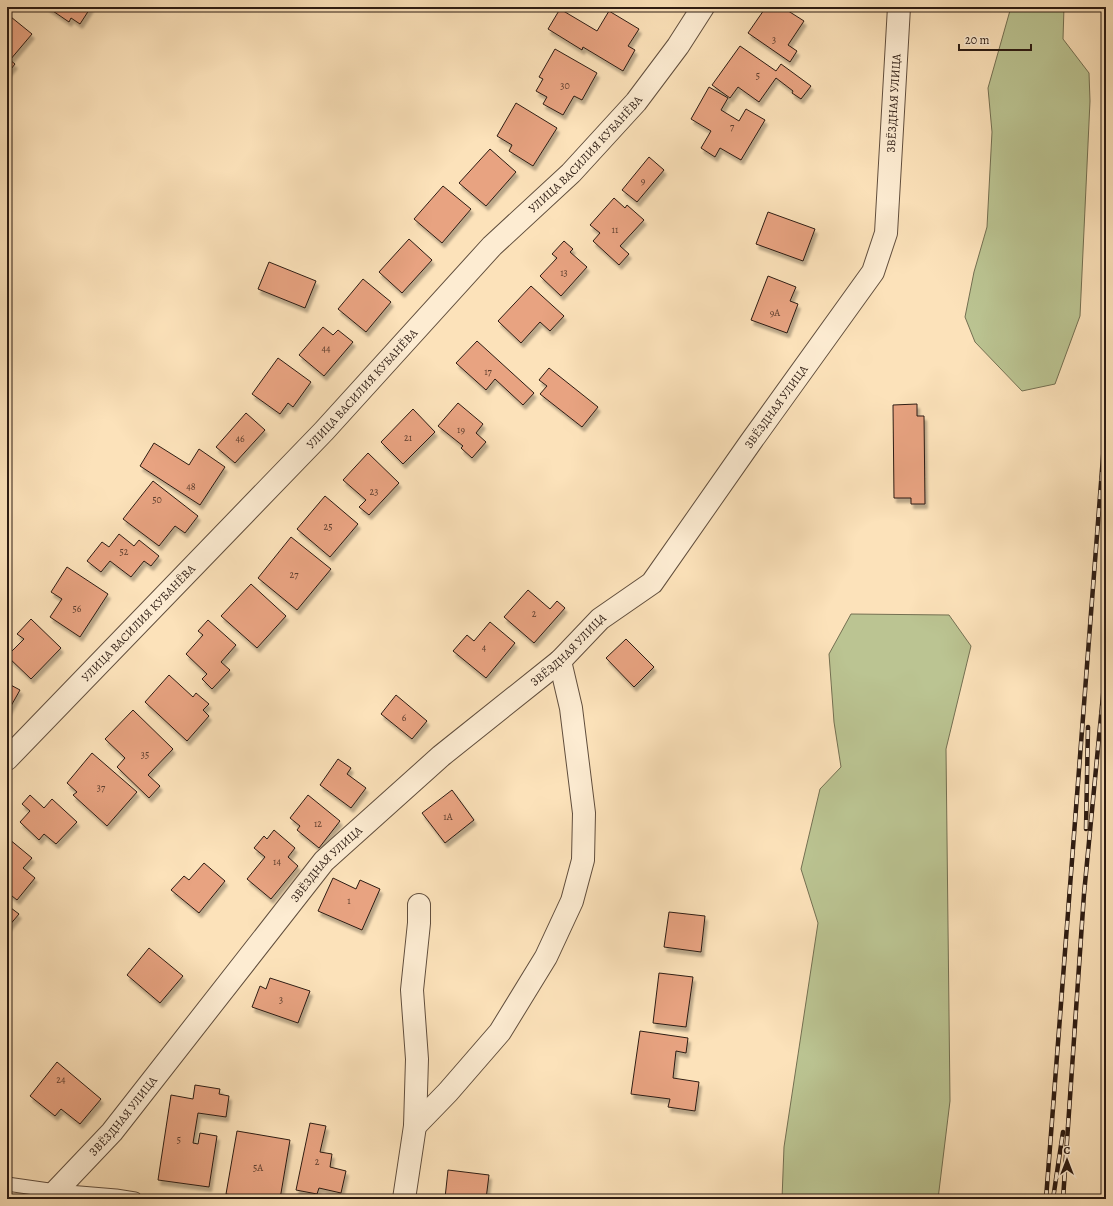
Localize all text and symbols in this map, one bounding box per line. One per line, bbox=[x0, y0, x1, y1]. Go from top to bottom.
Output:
scale bar bbox=[959, 26, 1031, 52]
text: 20 m bbox=[965, 32, 989, 48]
house number: 3 bbox=[772, 33, 776, 46]
street label: ЗВЁЗДНАЯ УЛИЦА bbox=[883, 52, 904, 153]
house number: 5 bbox=[756, 69, 760, 82]
house number: 30 bbox=[560, 79, 570, 92]
street label: УЛИЦА ВАСИЛИЯ КУБАНЁВА bbox=[525, 92, 647, 216]
house number: 7 bbox=[730, 120, 735, 133]
house number: 9 bbox=[641, 174, 646, 187]
house number: 11 bbox=[612, 223, 619, 236]
house number: 13 bbox=[560, 266, 568, 279]
house number: 9А bbox=[770, 306, 780, 319]
street label: УЛИЦА ВАСИЛИЯ КУБАНЁВА bbox=[303, 324, 422, 452]
house number: 44 bbox=[321, 342, 331, 355]
street label: ЗВЁЗДНАЯ УЛИЦА bbox=[741, 361, 812, 452]
house number: 17 bbox=[484, 365, 493, 378]
house number: 19 bbox=[457, 423, 465, 436]
house number: 21 bbox=[404, 431, 413, 444]
house number: 46 bbox=[235, 432, 245, 445]
house number: 48 bbox=[186, 480, 196, 493]
house number: 23 bbox=[370, 485, 378, 498]
house number: 50 bbox=[152, 493, 162, 506]
house number: 25 bbox=[323, 520, 333, 533]
house number: 52 bbox=[119, 545, 129, 558]
street label: УЛИЦА ВАСИЛИЯ КУБАНЁВА bbox=[78, 560, 200, 685]
house number: 27 bbox=[290, 568, 299, 581]
house number: 56 bbox=[73, 602, 82, 615]
house number: 2 bbox=[532, 607, 537, 620]
street label: ЗВЁЗДНАЯ УЛИЦА bbox=[527, 609, 610, 690]
house number: 4 bbox=[482, 641, 487, 654]
house number: 6 bbox=[402, 711, 407, 724]
house number: 35 bbox=[141, 748, 149, 761]
house number: 37 bbox=[97, 781, 106, 794]
house number: 1А bbox=[443, 810, 453, 823]
house number: 12 bbox=[314, 817, 322, 830]
street label: ЗВЁЗДНАЯ УЛИЦА bbox=[287, 822, 367, 906]
house number: 14 bbox=[273, 855, 281, 868]
house number: 1 bbox=[347, 894, 351, 907]
house number: 3 bbox=[279, 993, 283, 1006]
street label: ЗВЁЗДНАЯ УЛИЦА bbox=[85, 1072, 161, 1159]
house number: 24 bbox=[56, 1073, 66, 1086]
house number: 5 bbox=[177, 1133, 181, 1146]
north arrow bbox=[1047, 1140, 1087, 1180]
text: С bbox=[1064, 1143, 1071, 1158]
house number: 2 bbox=[315, 1155, 320, 1168]
house number: 5А bbox=[253, 1161, 263, 1174]

